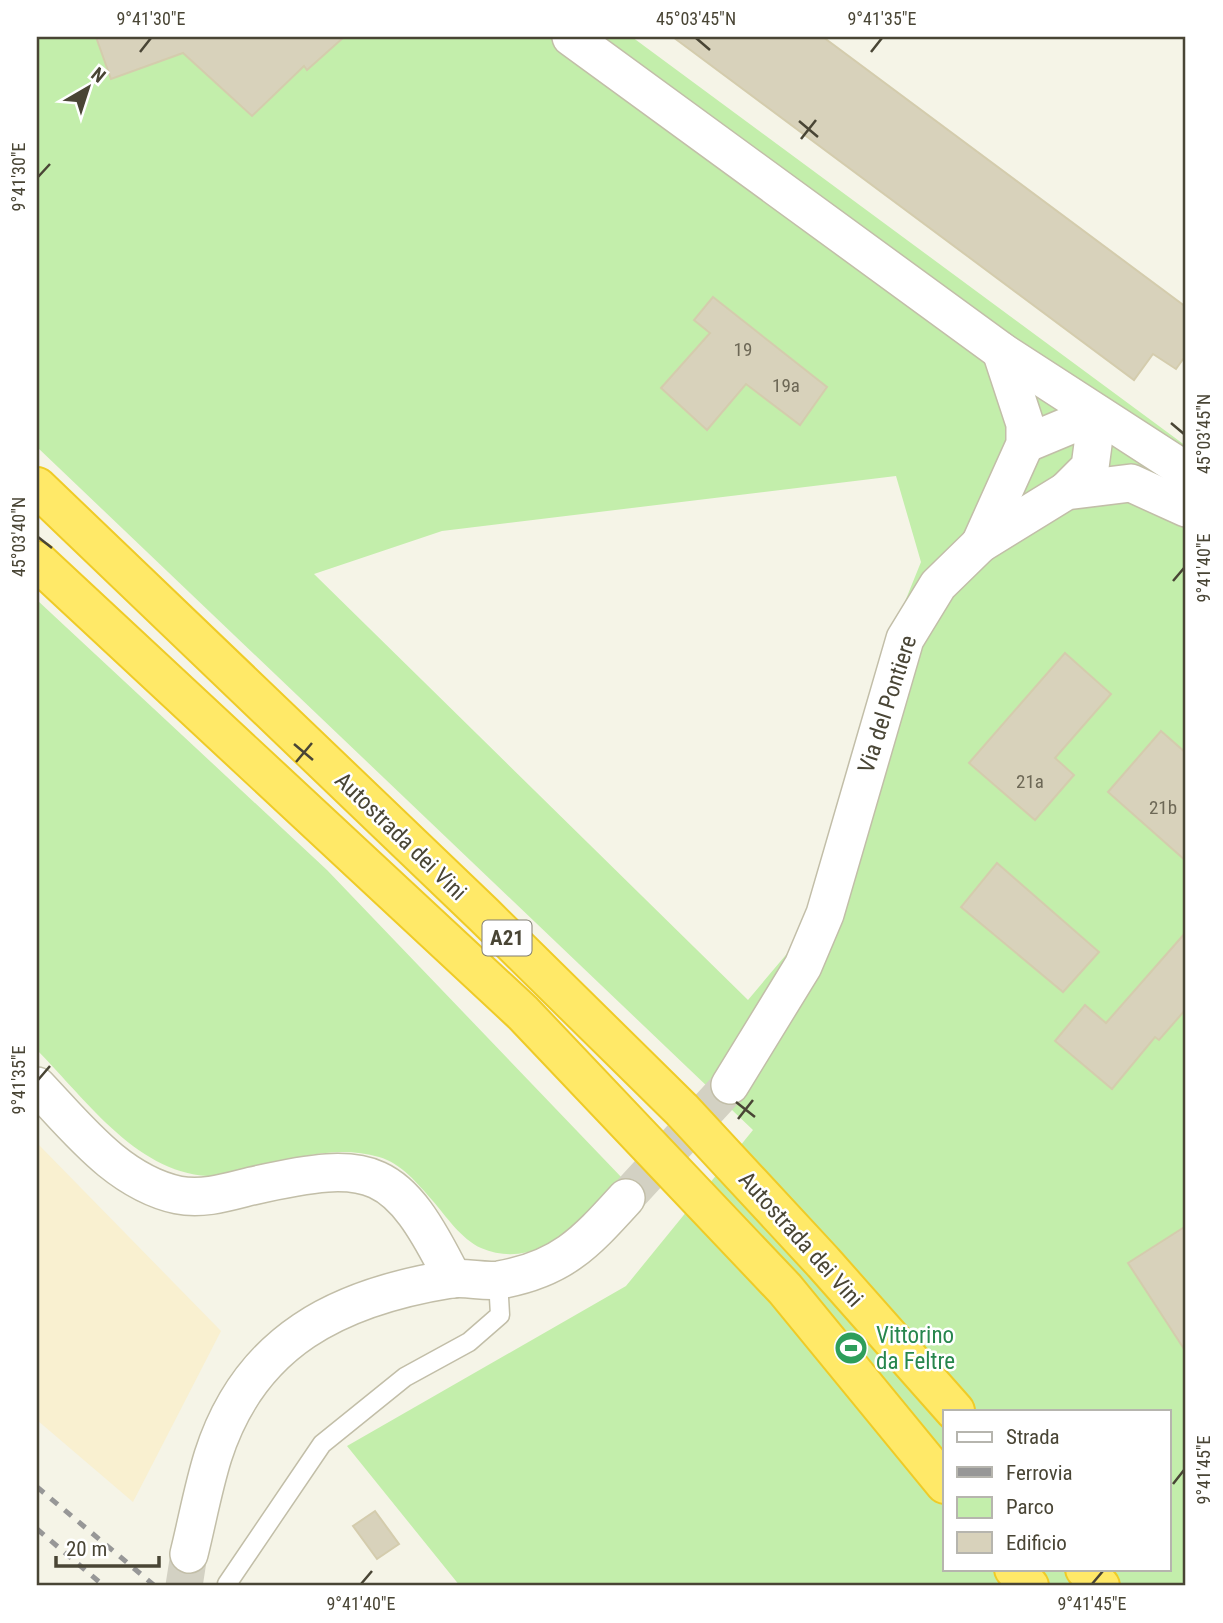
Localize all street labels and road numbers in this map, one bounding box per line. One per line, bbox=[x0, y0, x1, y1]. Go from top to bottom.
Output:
street label: Via del Pontiere bbox=[853, 632, 922, 776]
street label: Autostrada dei Vini bbox=[329, 767, 472, 906]
road number: A21 bbox=[482, 920, 532, 956]
street label: Autostrada dei Vini bbox=[733, 1166, 868, 1312]

